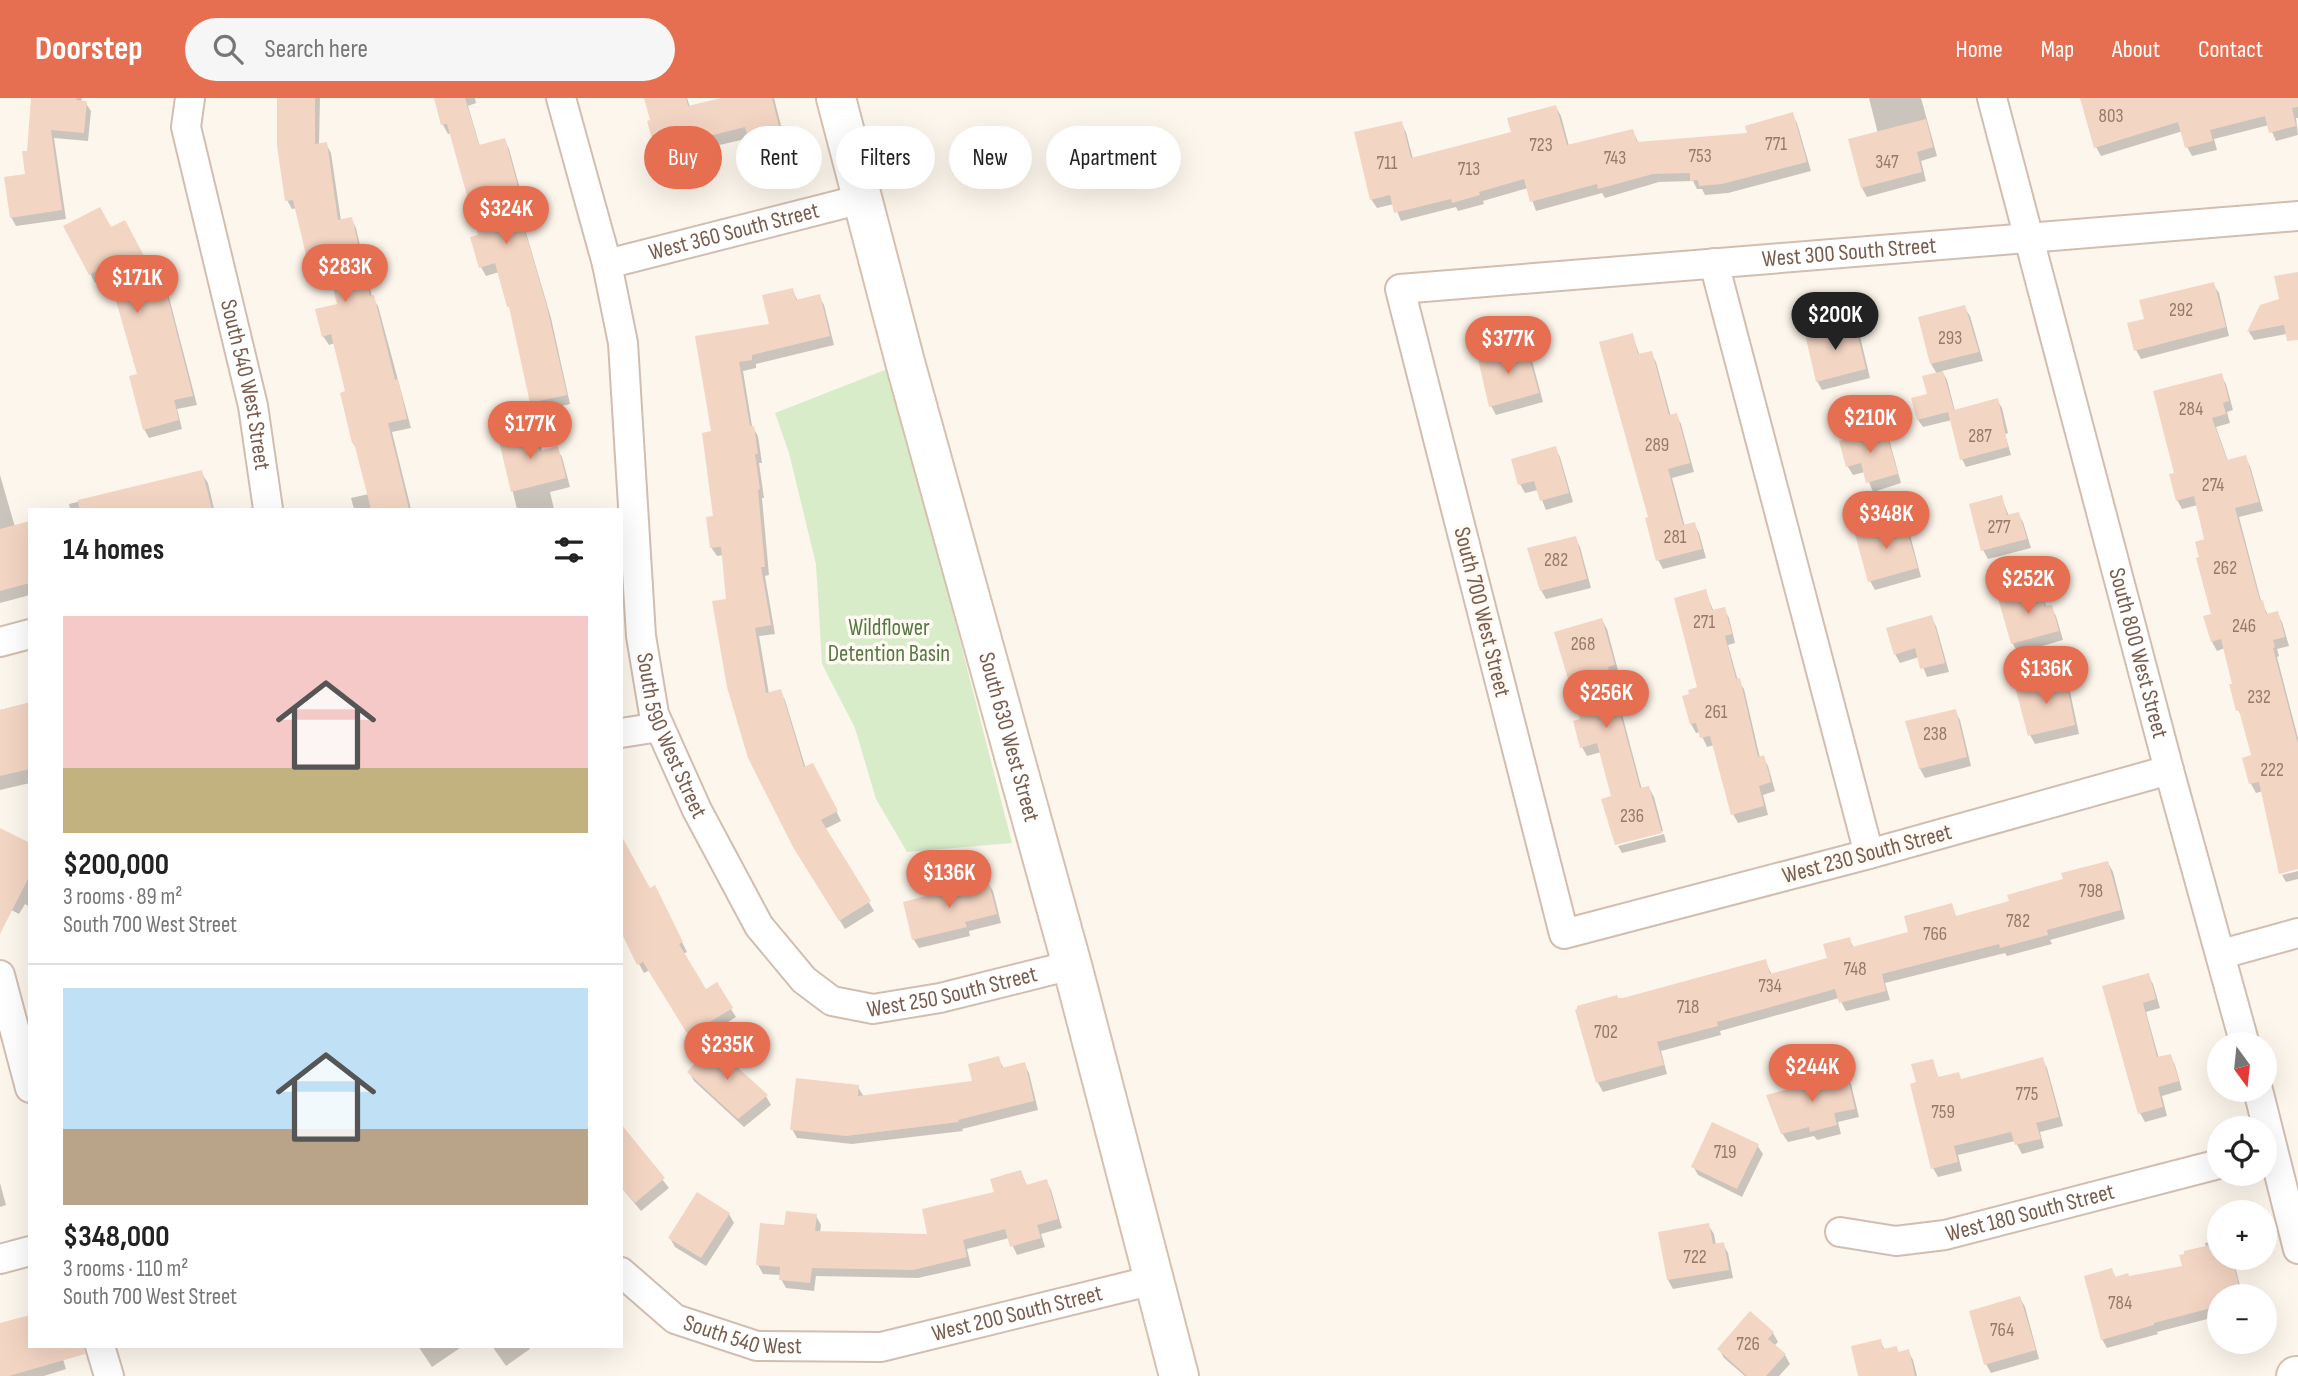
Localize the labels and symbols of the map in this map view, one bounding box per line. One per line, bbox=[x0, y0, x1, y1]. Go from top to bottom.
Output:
house number: 803 bbox=[2099, 105, 2123, 128]
house number: 771 bbox=[1765, 133, 1787, 156]
house number: 723 bbox=[1529, 134, 1553, 157]
house number: 753 bbox=[1688, 145, 1712, 168]
house number: 743 bbox=[1604, 147, 1626, 170]
house number: 347 bbox=[1875, 151, 1899, 174]
house number: 711 bbox=[1377, 152, 1398, 175]
house number: 713 bbox=[1458, 158, 1480, 181]
pin: $324K bbox=[457, 186, 555, 246]
street label: West 360 South Street bbox=[646, 197, 822, 267]
street label: West 300 South Street bbox=[1761, 231, 1937, 274]
pin: $283K bbox=[296, 244, 394, 304]
pin: $171K bbox=[88, 256, 186, 315]
pin: $200K bbox=[1786, 292, 1884, 352]
street label: South 540 West Street bbox=[214, 297, 276, 472]
house number: 292 bbox=[2169, 299, 2193, 322]
pin: $377K bbox=[1459, 316, 1557, 376]
house number: 293 bbox=[1938, 327, 1962, 350]
pin: $210K bbox=[1821, 396, 1919, 455]
house number: 284 bbox=[2179, 398, 2203, 421]
pin: $177K bbox=[481, 402, 579, 461]
house number: 287 bbox=[1968, 425, 1992, 448]
house number: 289 bbox=[1645, 434, 1669, 457]
house number: 274 bbox=[2202, 474, 2224, 497]
pin: $348K bbox=[1837, 491, 1935, 551]
house number: 277 bbox=[1987, 516, 2011, 539]
street label: South 700 West Street bbox=[1447, 524, 1517, 700]
house number: 281 bbox=[1664, 526, 1687, 549]
house number: 282 bbox=[1544, 549, 1568, 572]
pin: $252K bbox=[1979, 556, 2077, 616]
house number: 262 bbox=[2213, 557, 2237, 580]
street label: South 800 West Street bbox=[2102, 565, 2174, 741]
house number: 271 bbox=[1693, 611, 1715, 634]
park label: Wildflower Detention Basin bbox=[828, 614, 950, 668]
house number: 246 bbox=[2232, 615, 2256, 638]
house number: 268 bbox=[1571, 633, 1595, 656]
pin: $136K bbox=[1997, 646, 2095, 706]
street label: South 630 West Street bbox=[972, 649, 1046, 825]
street label: South 590 West Street bbox=[630, 651, 713, 823]
pin: $256K bbox=[1557, 670, 1655, 730]
house number: 232 bbox=[2247, 686, 2271, 709]
house number: 261 bbox=[1705, 701, 1728, 724]
house number: 238 bbox=[1923, 723, 1947, 746]
house number: 222 bbox=[2260, 759, 2284, 782]
house number: 236 bbox=[1620, 805, 1644, 828]
street label: West 230 South Street bbox=[1779, 818, 1955, 890]
pin: $136K bbox=[900, 850, 998, 910]
house number: 798 bbox=[2079, 880, 2103, 903]
house number: 782 bbox=[2006, 910, 2030, 933]
house number: 766 bbox=[1923, 923, 1947, 946]
house number: 748 bbox=[1844, 958, 1866, 981]
street label: West 250 South Street bbox=[865, 960, 1040, 1024]
house number: 734 bbox=[1758, 975, 1782, 998]
house number: 718 bbox=[1677, 996, 1699, 1019]
house number: 702 bbox=[1594, 1021, 1618, 1044]
pin: $235K bbox=[678, 1023, 776, 1082]
north arrow bbox=[2207, 1032, 2277, 1102]
pin: $244K bbox=[1763, 1044, 1861, 1104]
house number: 775 bbox=[2016, 1083, 2038, 1106]
house number: 759 bbox=[1931, 1101, 1955, 1124]
house number: 719 bbox=[1714, 1141, 1736, 1164]
street label: West 180 South Street bbox=[1943, 1178, 2117, 1248]
house number: 722 bbox=[1683, 1246, 1707, 1269]
street label: West 200 South Street bbox=[929, 1279, 1105, 1348]
house number: 784 bbox=[2108, 1292, 2132, 1315]
street label: South 540 West bbox=[680, 1309, 802, 1360]
house number: 764 bbox=[1990, 1319, 2014, 1342]
house number: 726 bbox=[1736, 1333, 1760, 1356]

